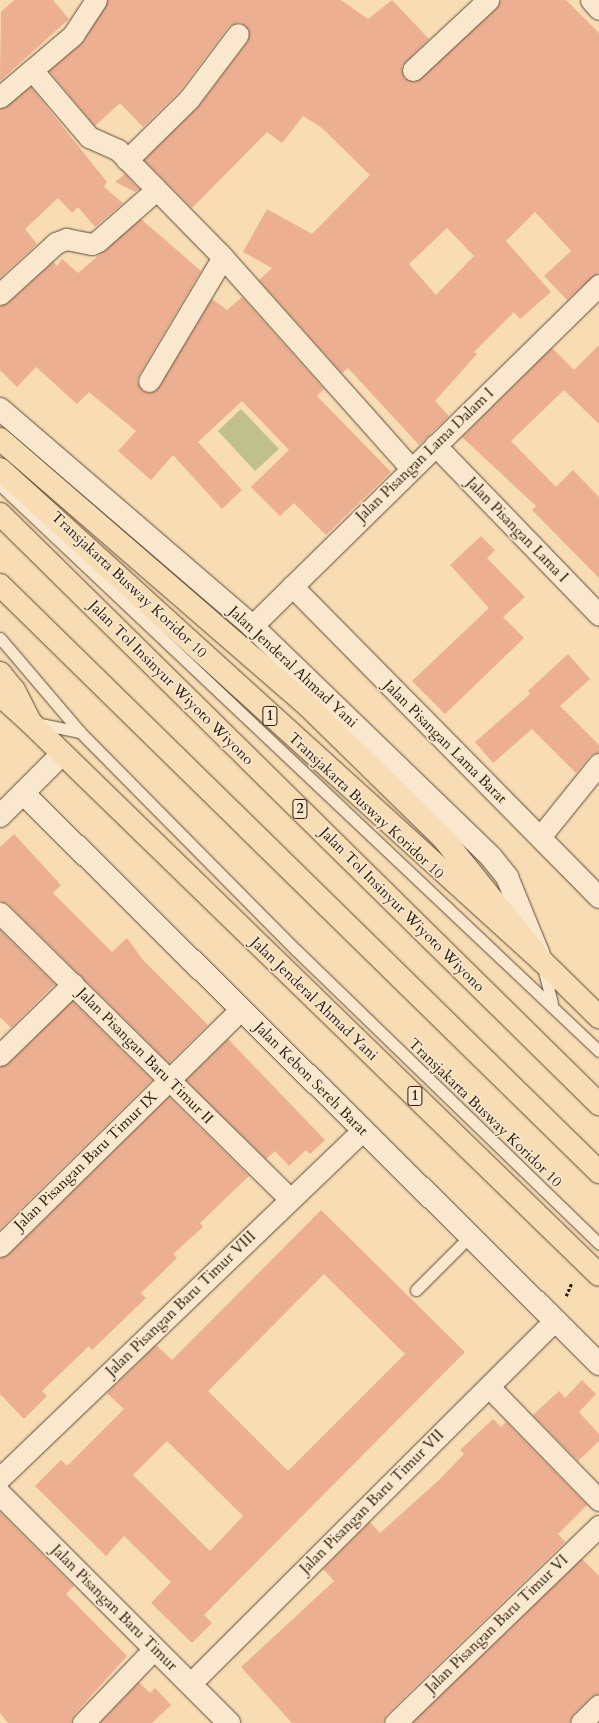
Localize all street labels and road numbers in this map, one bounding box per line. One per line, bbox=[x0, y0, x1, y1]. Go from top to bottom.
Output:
street label: Jalan Pisangan Lama Dalam I bbox=[352, 384, 498, 526]
street label: Jalan Pisangan Lama I bbox=[462, 474, 572, 586]
street label: Transjakarta Busway Koridor 10 bbox=[47, 508, 211, 662]
street label: Jalan Tol Insinyur Wiyoto Wiyono bbox=[85, 597, 257, 769]
street label: Jalan Jenderal Ahmad Yani bbox=[225, 602, 361, 732]
street label: Jalan Pisangan Lama Barat bbox=[380, 677, 510, 807]
road number: 1 bbox=[262, 704, 278, 728]
street label: Transjakarta Busway Koridor 10 bbox=[284, 729, 448, 883]
road number: 2 bbox=[292, 797, 308, 821]
street label: Jalan Tol Insinyur Wiyoto Wiyono bbox=[316, 824, 488, 996]
street label: Jalan Jenderal Ahmad Yani bbox=[247, 934, 381, 1064]
street label: Jalan Pisangan Baru Timur II bbox=[73, 984, 217, 1128]
street label: Jalan Kebon Sereh Barat bbox=[250, 1018, 372, 1140]
street label: Transjakarta Busway Koridor 10 bbox=[405, 1035, 565, 1191]
road number: 1 bbox=[407, 1084, 423, 1108]
street label: Jalan Pisangan Baru Timur IX bbox=[11, 1088, 161, 1234]
street label: Jalan Pisangan Baru Timur VIII bbox=[102, 1228, 260, 1380]
street label: Jalan Pisangan Baru Timur VII bbox=[296, 1426, 448, 1578]
street label: Jalan Pisangan Baru Timur bbox=[47, 1541, 181, 1675]
street label: Jalan Pisangan Baru Timur VI bbox=[422, 1551, 572, 1697]

